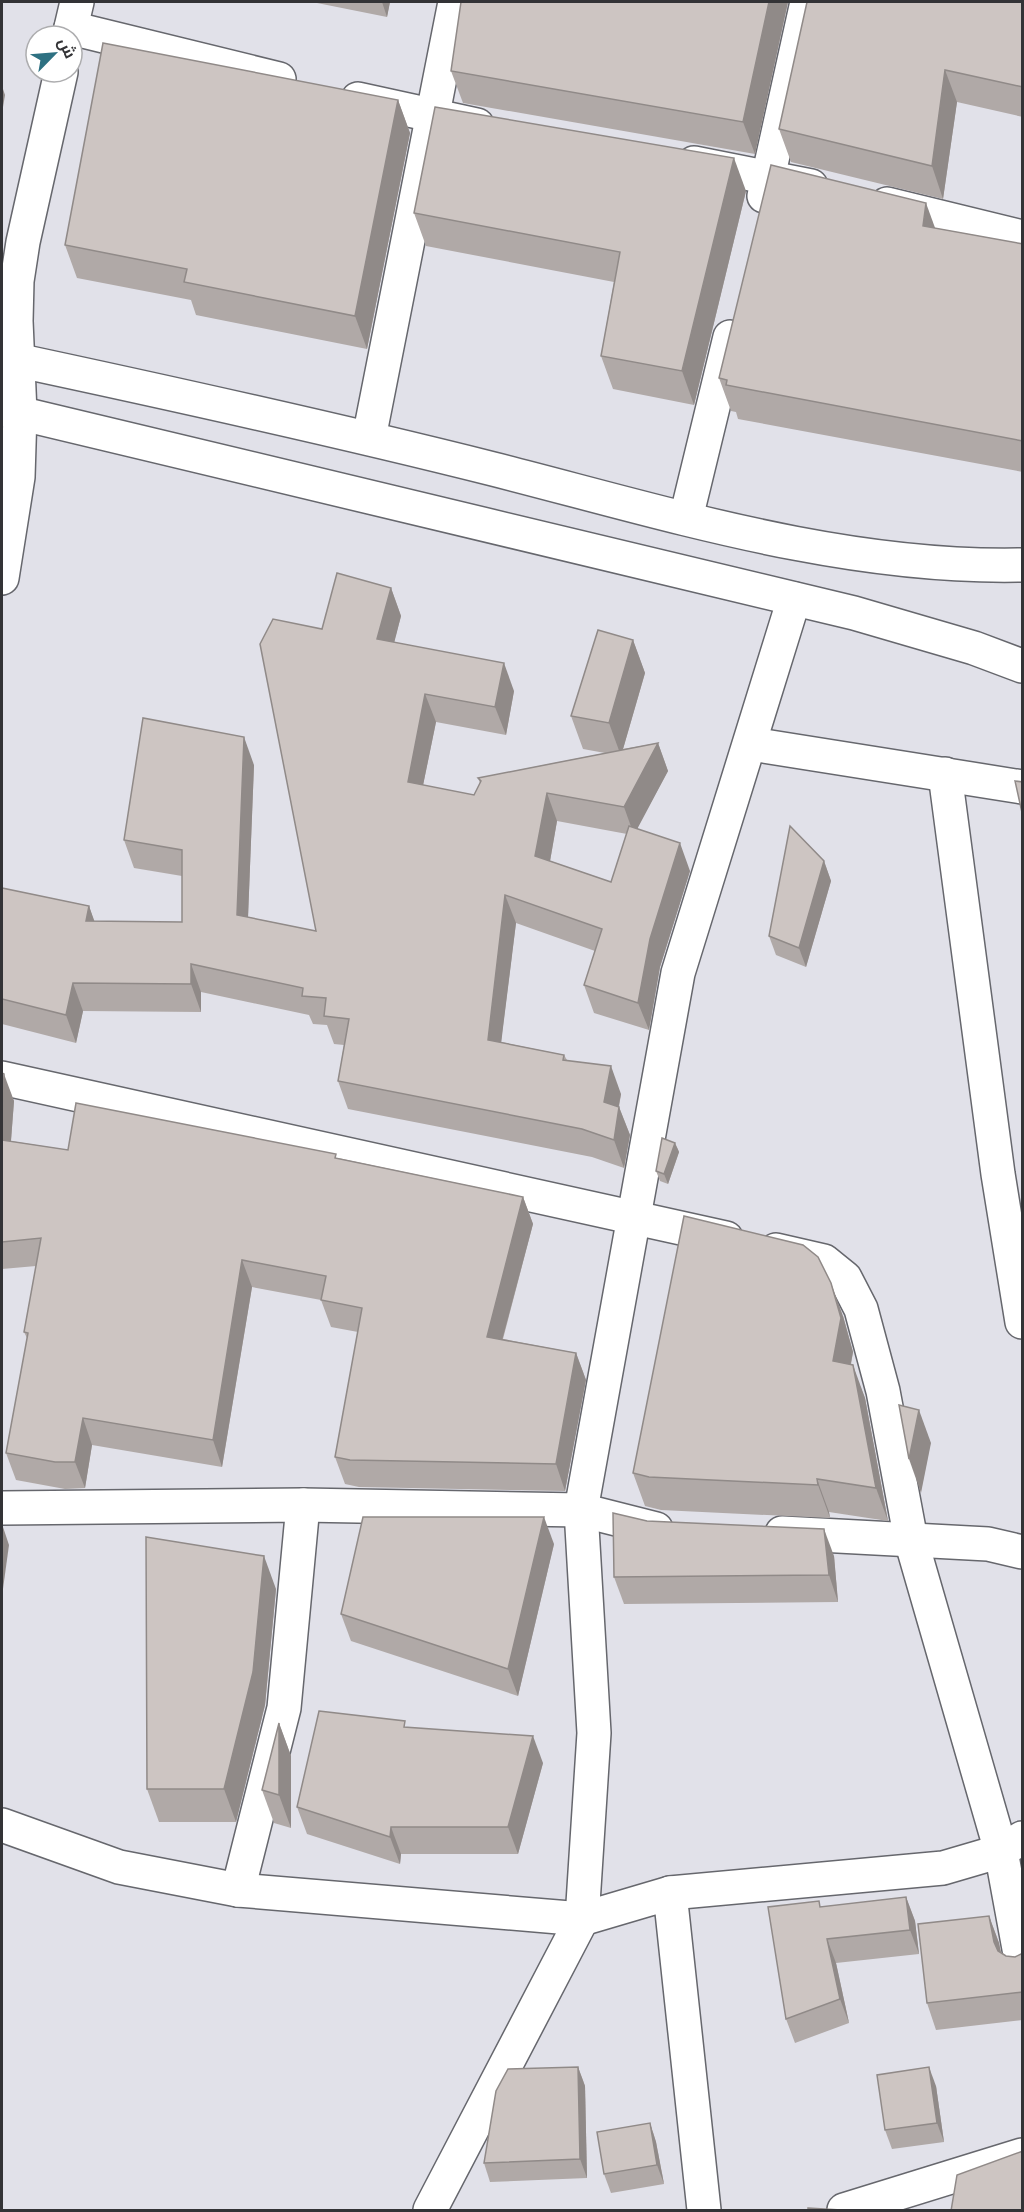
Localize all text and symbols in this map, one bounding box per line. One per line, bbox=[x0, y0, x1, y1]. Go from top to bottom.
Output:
north arrow bbox=[24, 24, 84, 84]
text: ش bbox=[54, 35, 80, 61]

